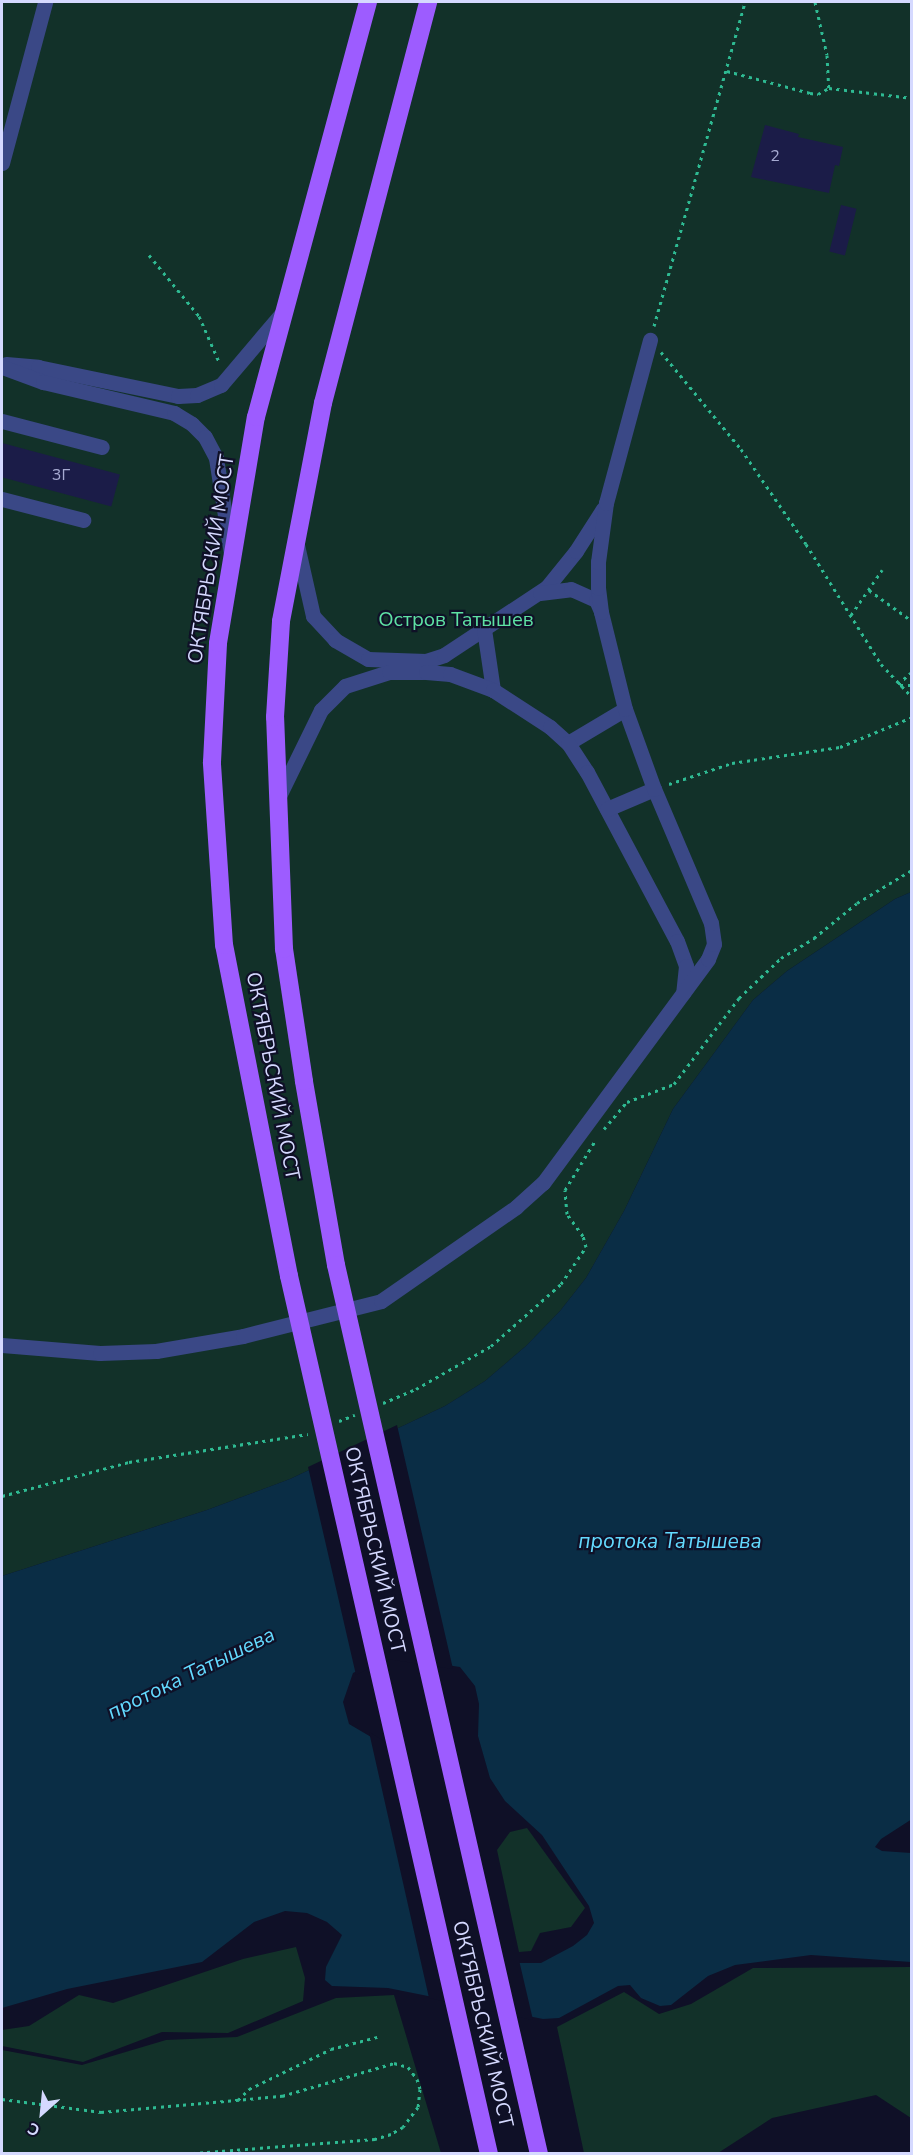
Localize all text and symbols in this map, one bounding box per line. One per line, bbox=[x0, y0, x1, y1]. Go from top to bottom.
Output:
house number: 2 bbox=[770, 146, 780, 166]
street label: ОКТЯБРЬСКИЙ МОСТ bbox=[183, 453, 239, 665]
house number: 3Г bbox=[52, 465, 70, 485]
park label: Остров Татышев bbox=[378, 607, 534, 631]
street label: ОКТЯБРЬСКИЙ МОСТ bbox=[241, 970, 305, 1182]
street label: ОКТЯБРЬСКИЙ МОСТ bbox=[340, 1444, 410, 1656]
water label: протока Татышева bbox=[578, 1528, 762, 1554]
water label: протока Татышева bbox=[103, 1621, 279, 1725]
street label: ОКТЯБРЬСКИЙ МОСТ bbox=[448, 1918, 518, 2130]
north arrow bbox=[12, 2083, 72, 2143]
text: С bbox=[24, 2117, 44, 2141]

